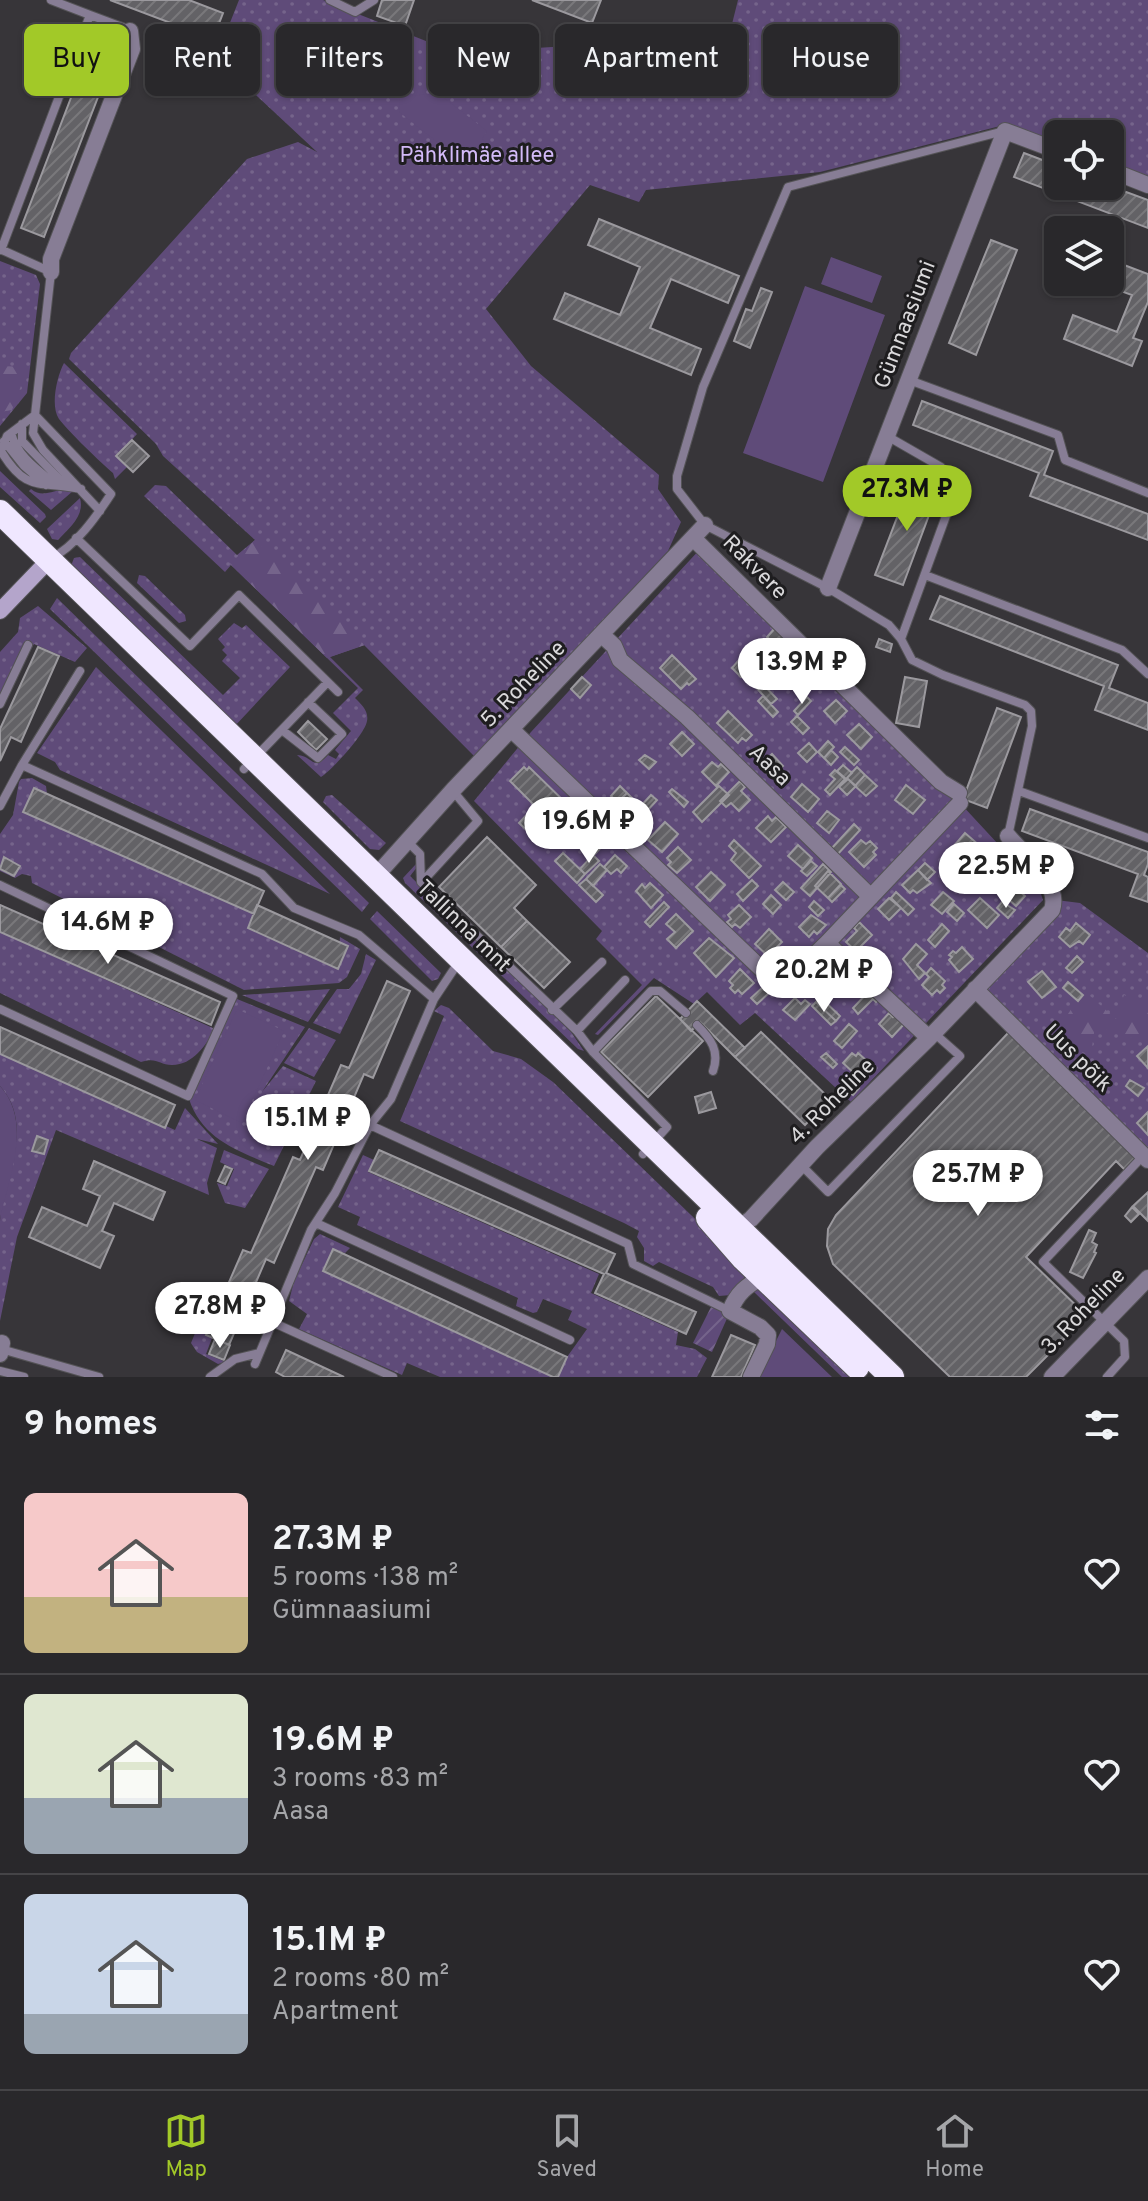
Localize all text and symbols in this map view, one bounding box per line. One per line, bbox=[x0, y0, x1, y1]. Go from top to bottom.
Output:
chip: Buy bbox=[24, 24, 129, 96]
chip: Rent bbox=[145, 24, 260, 96]
chip: Filters bbox=[276, 24, 412, 96]
chip: New bbox=[428, 24, 539, 96]
chip: Apartment bbox=[555, 24, 747, 96]
chip: House bbox=[763, 24, 898, 96]
map controls bbox=[1044, 120, 1124, 296]
button: locate bbox=[1044, 120, 1124, 200]
park label: Pähklimäe allee bbox=[400, 143, 554, 170]
button: layers bbox=[1044, 216, 1124, 296]
street label: Gümnaasiumi bbox=[869, 257, 943, 393]
pin: 27.3M ₽ bbox=[833, 465, 981, 533]
text: 27.3M ₽ bbox=[861, 474, 953, 507]
street label: Rakvere bbox=[716, 530, 792, 606]
street label: 5. Roheline bbox=[476, 636, 572, 734]
pin: 13.9M ₽ bbox=[728, 638, 876, 706]
text: 13.9M ₽ bbox=[756, 647, 848, 680]
street label: Aasa bbox=[742, 740, 796, 792]
pin: 19.6M ₽ bbox=[515, 797, 663, 865]
text: 19.6M ₽ bbox=[542, 806, 636, 839]
pin: 22.5M ₽ bbox=[932, 842, 1080, 910]
text: 22.5M ₽ bbox=[957, 851, 1055, 884]
street label: Tallinna mnt bbox=[410, 875, 516, 979]
pin: 14.6M ₽ bbox=[34, 898, 182, 966]
text: 14.6M ₽ bbox=[61, 907, 155, 940]
pin: 20.2M ₽ bbox=[750, 946, 898, 1014]
text: 20.2M ₽ bbox=[774, 955, 874, 988]
street label: Uus põik bbox=[1037, 1019, 1117, 1099]
street label: 4. Roheline bbox=[784, 1053, 882, 1151]
pin: 15.1M ₽ bbox=[234, 1094, 382, 1162]
text: 15.1M ₽ bbox=[264, 1103, 352, 1136]
pin: 25.7M ₽ bbox=[904, 1150, 1052, 1218]
text: 25.7M ₽ bbox=[931, 1159, 1025, 1192]
street label: 3. Roheline bbox=[1036, 1263, 1132, 1361]
pin: 27.8M ₽ bbox=[146, 1282, 294, 1350]
text: 27.8M ₽ bbox=[173, 1291, 267, 1324]
icon: filters bbox=[1080, 1403, 1124, 1447]
text: 9 homes bbox=[24, 1404, 158, 1447]
text: 27.3M ₽ bbox=[272, 1519, 393, 1562]
icon: home bbox=[88, 1525, 184, 1621]
icon: heart bbox=[1080, 1551, 1124, 1595]
text: 5 rooms · 138 m² bbox=[272, 1562, 458, 1595]
text: Gümnaasiumi bbox=[272, 1595, 431, 1628]
text: 19.6M ₽ bbox=[272, 1720, 394, 1763]
icon: home bbox=[88, 1726, 184, 1822]
icon: heart bbox=[1080, 1752, 1124, 1796]
text: 3 rooms · 83 m² bbox=[272, 1763, 448, 1796]
text: Aasa bbox=[272, 1796, 329, 1829]
text: 15.1M ₽ bbox=[272, 1920, 387, 1963]
icon: home bbox=[88, 1926, 184, 2022]
icon: heart bbox=[1080, 1952, 1124, 1996]
text: 2 rooms · 80 m² bbox=[272, 1963, 449, 1996]
text: Apartment bbox=[272, 1996, 399, 2029]
tab: Map bbox=[164, 2109, 208, 2184]
tab: Saved bbox=[537, 2109, 597, 2184]
tab: Home bbox=[925, 2109, 984, 2184]

